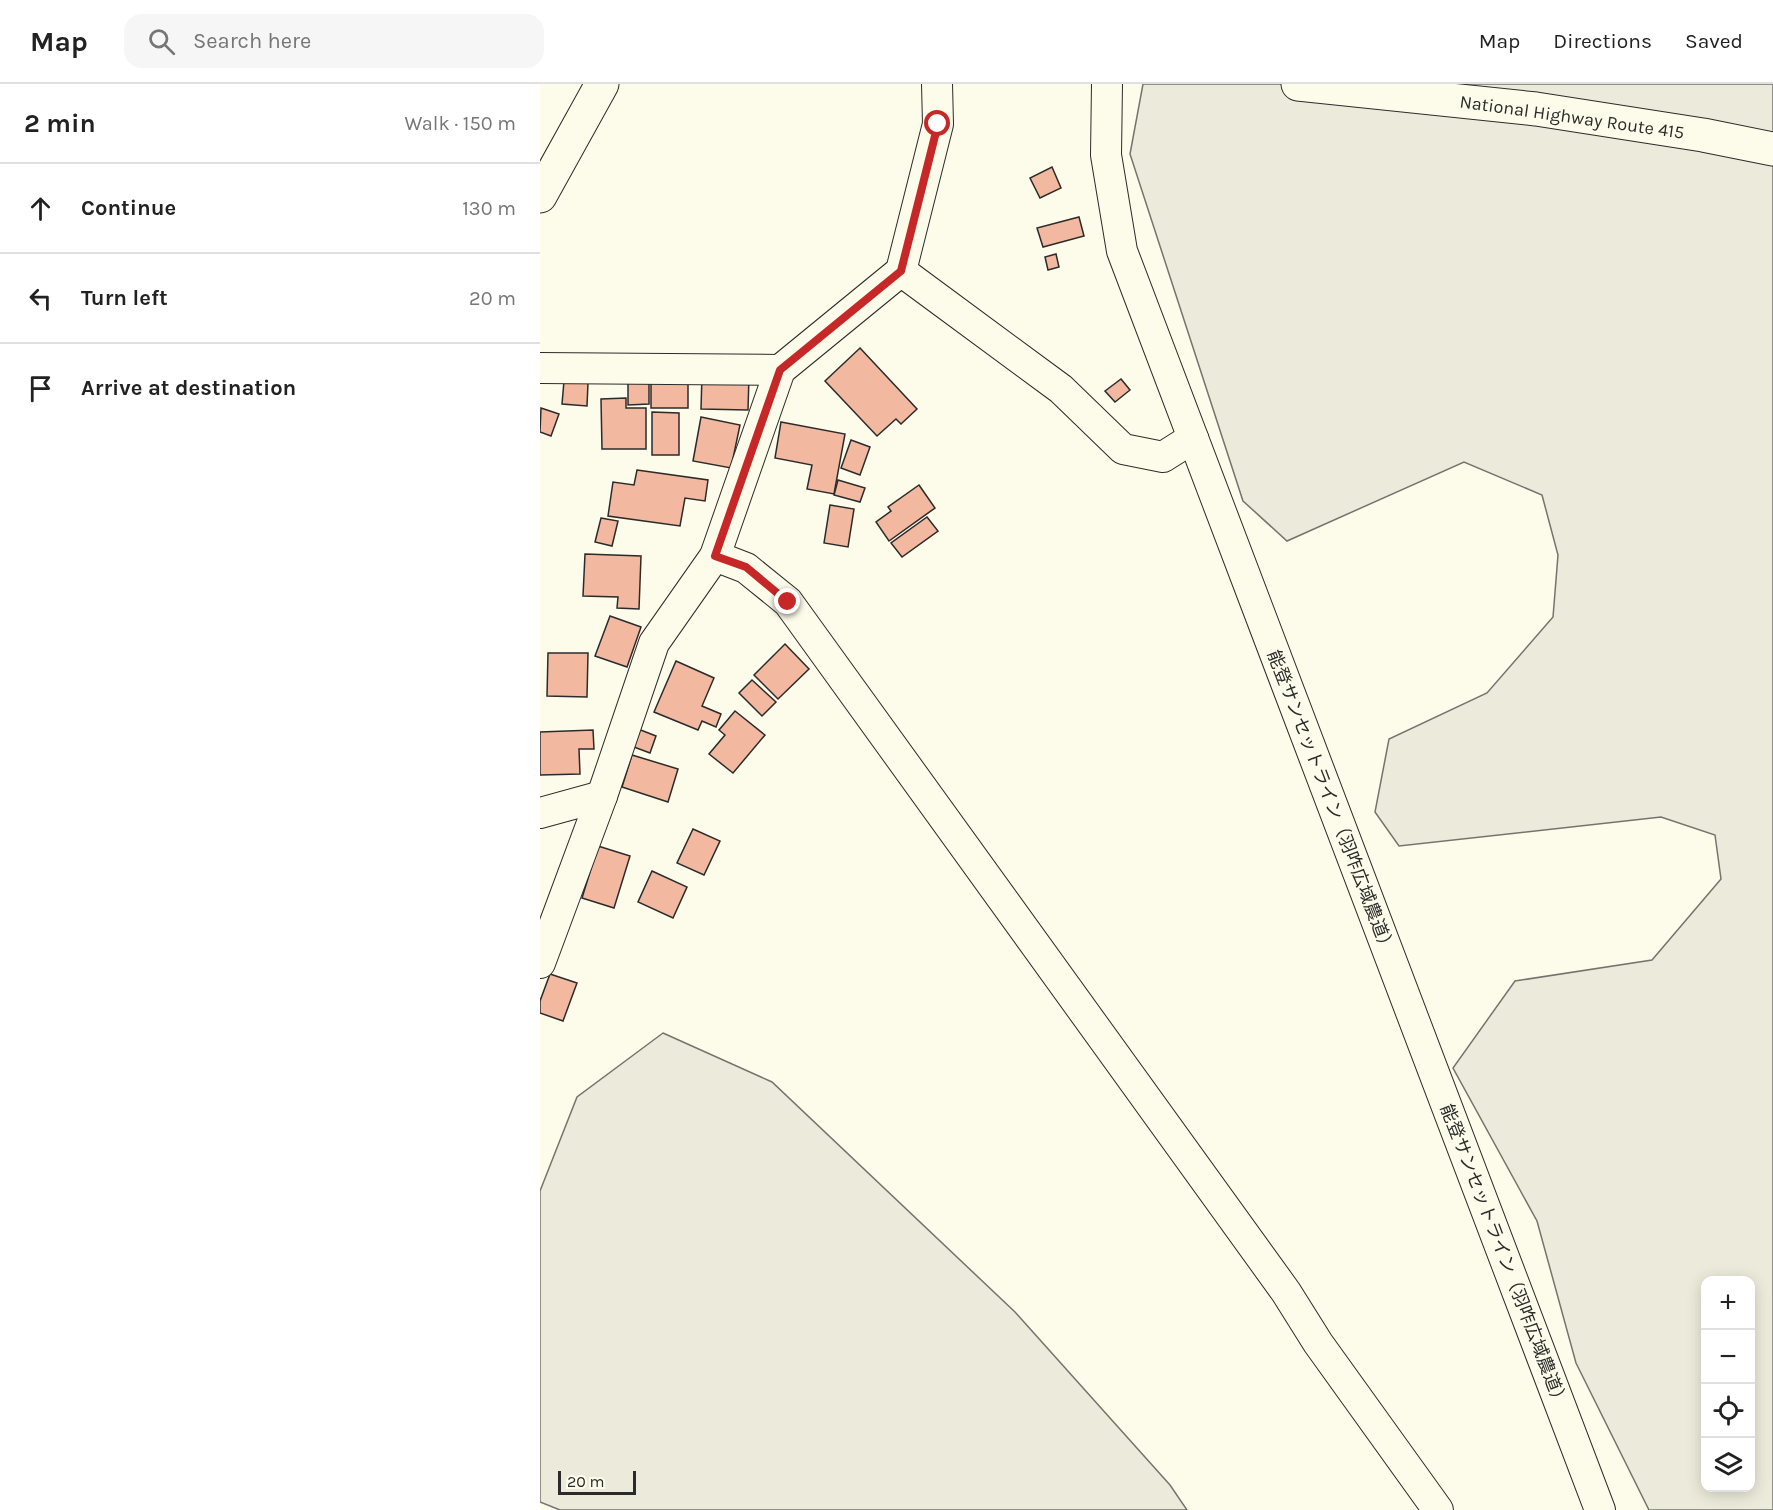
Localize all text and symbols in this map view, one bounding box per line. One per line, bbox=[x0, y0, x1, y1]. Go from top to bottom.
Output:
search box bbox=[124, 14, 544, 68]
text: Map bbox=[30, 25, 88, 58]
icon: search bbox=[145, 25, 178, 58]
text: Search here bbox=[193, 28, 311, 54]
text: Map bbox=[1479, 29, 1520, 53]
text: Directions bbox=[1553, 29, 1652, 53]
text: Saved bbox=[1685, 29, 1743, 53]
street label: National Highway Route 415 bbox=[1458, 90, 1686, 144]
text: 2 min bbox=[24, 108, 96, 139]
route start bbox=[924, 110, 950, 136]
text: Walk · 150 m bbox=[405, 112, 516, 135]
icon: ahead bbox=[24, 192, 57, 225]
text: Continue bbox=[81, 195, 176, 221]
text: 130 m bbox=[462, 197, 516, 220]
icon: left bbox=[24, 282, 57, 315]
text: Turn left bbox=[81, 285, 168, 311]
text: 20 m bbox=[469, 287, 516, 310]
icon: arrive bbox=[24, 372, 57, 405]
text: Arrive at destination bbox=[81, 375, 296, 401]
route end bbox=[774, 588, 800, 614]
street label: 能登サンセットライン（羽咋広域農道） bbox=[1263, 647, 1399, 957]
street label: 能登サンセットライン（羽咋広域農道） bbox=[1436, 1101, 1572, 1411]
map controls bbox=[1701, 1276, 1755, 1492]
button: + bbox=[1701, 1276, 1755, 1330]
button: − bbox=[1701, 1330, 1755, 1384]
button: locate bbox=[1701, 1384, 1755, 1438]
button: layers bbox=[1701, 1438, 1755, 1492]
scale bar bbox=[558, 1468, 636, 1496]
text: 20 m bbox=[567, 1472, 605, 1491]

